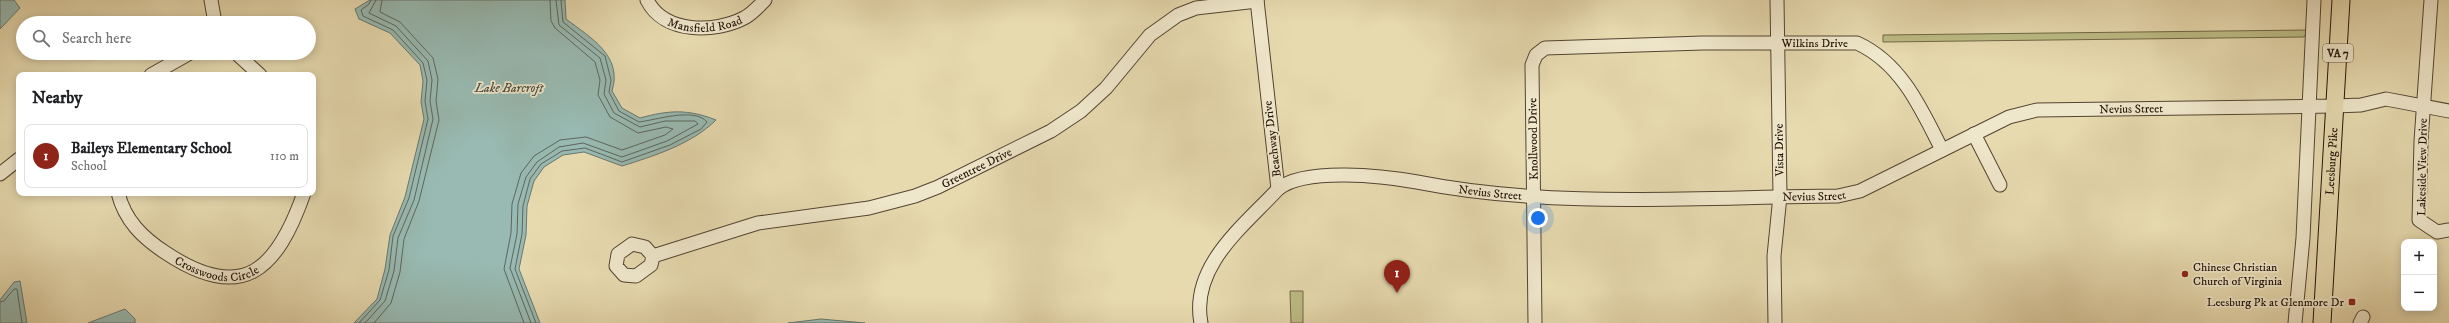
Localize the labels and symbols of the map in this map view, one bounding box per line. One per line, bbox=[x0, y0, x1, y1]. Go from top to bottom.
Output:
street label: Mansfield Road bbox=[665, 13, 745, 36]
street label: Wilkins Drive bbox=[1781, 36, 1848, 51]
road number: VA 7 bbox=[2323, 44, 2353, 62]
water label: Lake Barcroft bbox=[474, 80, 544, 96]
street label: Knollwood Drive bbox=[1525, 98, 1542, 180]
street label: Beachway Drive bbox=[1260, 100, 1285, 178]
street label: Nevius Street bbox=[2099, 101, 2163, 117]
street label: Lakeside View Drive bbox=[2414, 118, 2431, 216]
street label: Vista Drive bbox=[1772, 123, 1787, 178]
street label: Leesburg Pike bbox=[2323, 127, 2341, 196]
street label: Greentree Drive bbox=[939, 145, 1014, 192]
street label: Nevius Street bbox=[1457, 182, 1523, 204]
street label: Nevius Street bbox=[1782, 187, 1848, 205]
your location bbox=[1528, 208, 1548, 228]
street label: Crosswoods Circle bbox=[172, 253, 262, 285]
pin: 1 bbox=[1384, 260, 1410, 293]
place label: Chinese Christian Church of Virginia bbox=[2193, 260, 2283, 289]
marker: Chinese Christian Church of Virginia bbox=[2180, 269, 2190, 279]
place label: Leesburg Pk at Glenmore Dr bbox=[2207, 295, 2345, 310]
marker: Leesburg Pk at Glenmore Dr bbox=[2347, 297, 2357, 307]

